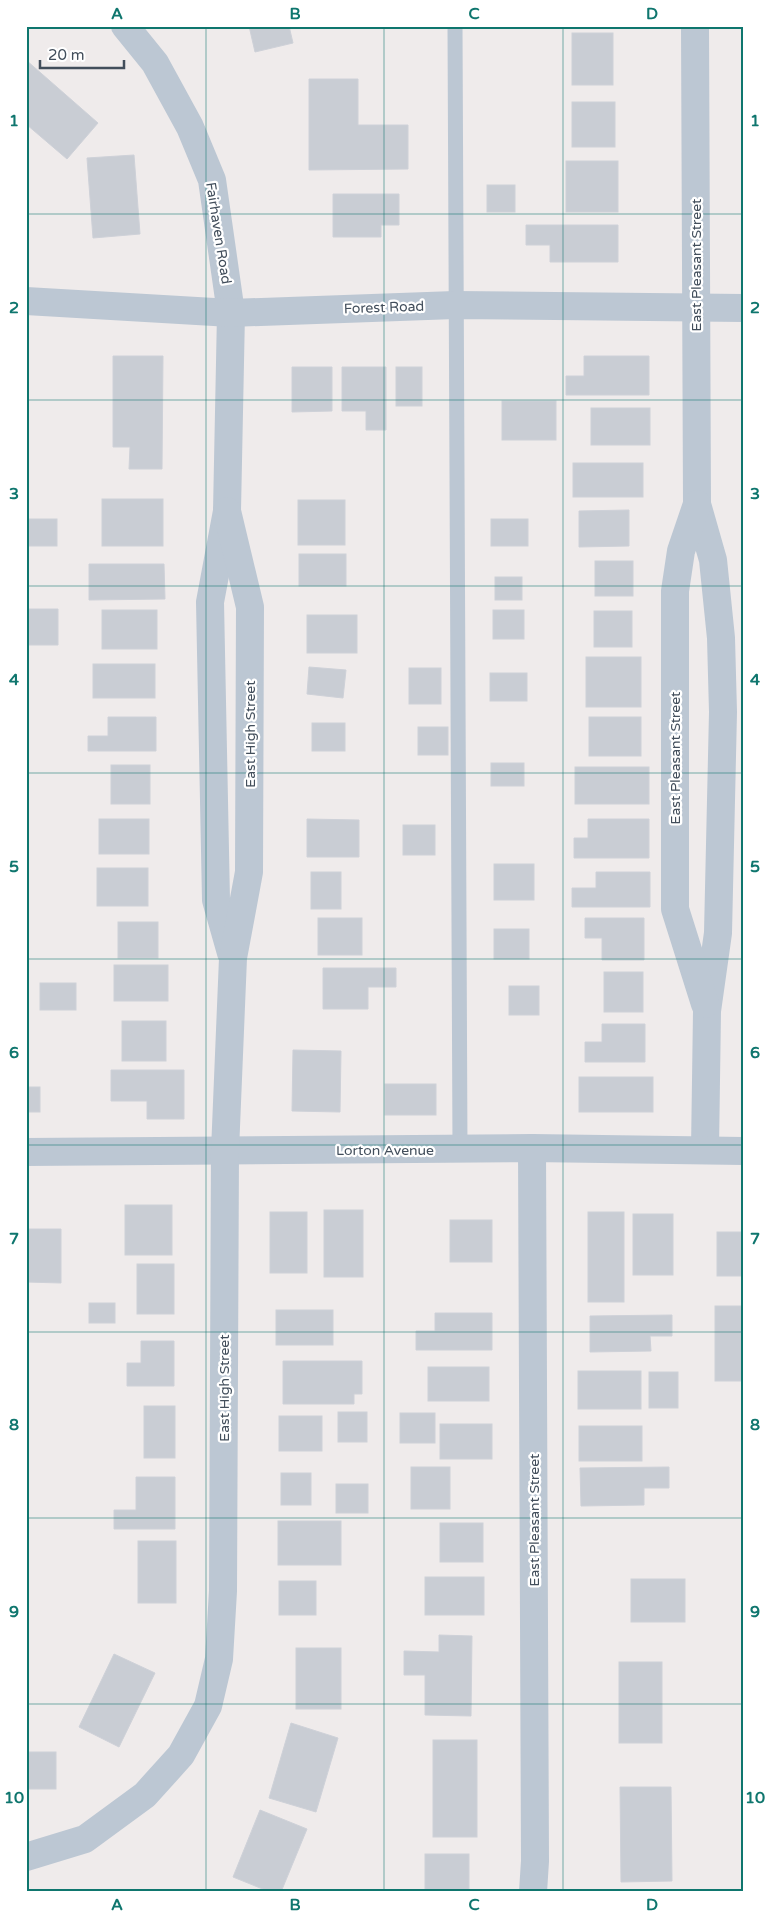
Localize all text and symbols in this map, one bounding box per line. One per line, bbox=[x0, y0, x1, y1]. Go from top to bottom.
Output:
text: A bbox=[111, 4, 123, 24]
text: B bbox=[289, 4, 301, 24]
text: C bbox=[468, 4, 480, 24]
text: D bbox=[646, 4, 658, 24]
scale bar bbox=[40, 38, 124, 70]
text: 20 m bbox=[48, 46, 85, 64]
text: 1 bbox=[9, 111, 19, 131]
text: 1 bbox=[750, 111, 760, 131]
street label: Fairhaven Road bbox=[202, 181, 235, 285]
street label: East Pleasant Street bbox=[688, 198, 705, 331]
text: 2 bbox=[9, 298, 19, 318]
street label: Forest Road bbox=[344, 298, 424, 317]
text: 2 bbox=[750, 298, 760, 318]
text: 3 bbox=[9, 484, 19, 504]
text: 3 bbox=[750, 484, 760, 504]
text: 4 bbox=[9, 670, 19, 690]
text: 4 bbox=[750, 670, 760, 690]
street label: East High Street bbox=[242, 680, 259, 788]
street label: East Pleasant Street bbox=[667, 691, 684, 824]
text: 5 bbox=[9, 857, 19, 877]
text: 5 bbox=[750, 857, 760, 877]
text: 6 bbox=[9, 1043, 19, 1063]
text: 6 bbox=[750, 1043, 760, 1063]
street label: Lorton Avenue bbox=[336, 1142, 434, 1159]
text: 7 bbox=[9, 1229, 19, 1249]
text: 7 bbox=[750, 1229, 760, 1249]
street label: East High Street bbox=[216, 1334, 233, 1442]
text: 8 bbox=[9, 1415, 19, 1435]
text: 8 bbox=[750, 1415, 760, 1435]
street label: East Pleasant Street bbox=[526, 1453, 543, 1586]
text: 9 bbox=[9, 1602, 19, 1622]
text: 9 bbox=[750, 1602, 760, 1622]
text: 10 bbox=[4, 1788, 24, 1808]
text: 10 bbox=[745, 1788, 765, 1808]
text: A bbox=[111, 1895, 123, 1915]
text: B bbox=[289, 1895, 301, 1915]
text: C bbox=[468, 1895, 480, 1915]
text: D bbox=[646, 1895, 658, 1915]

